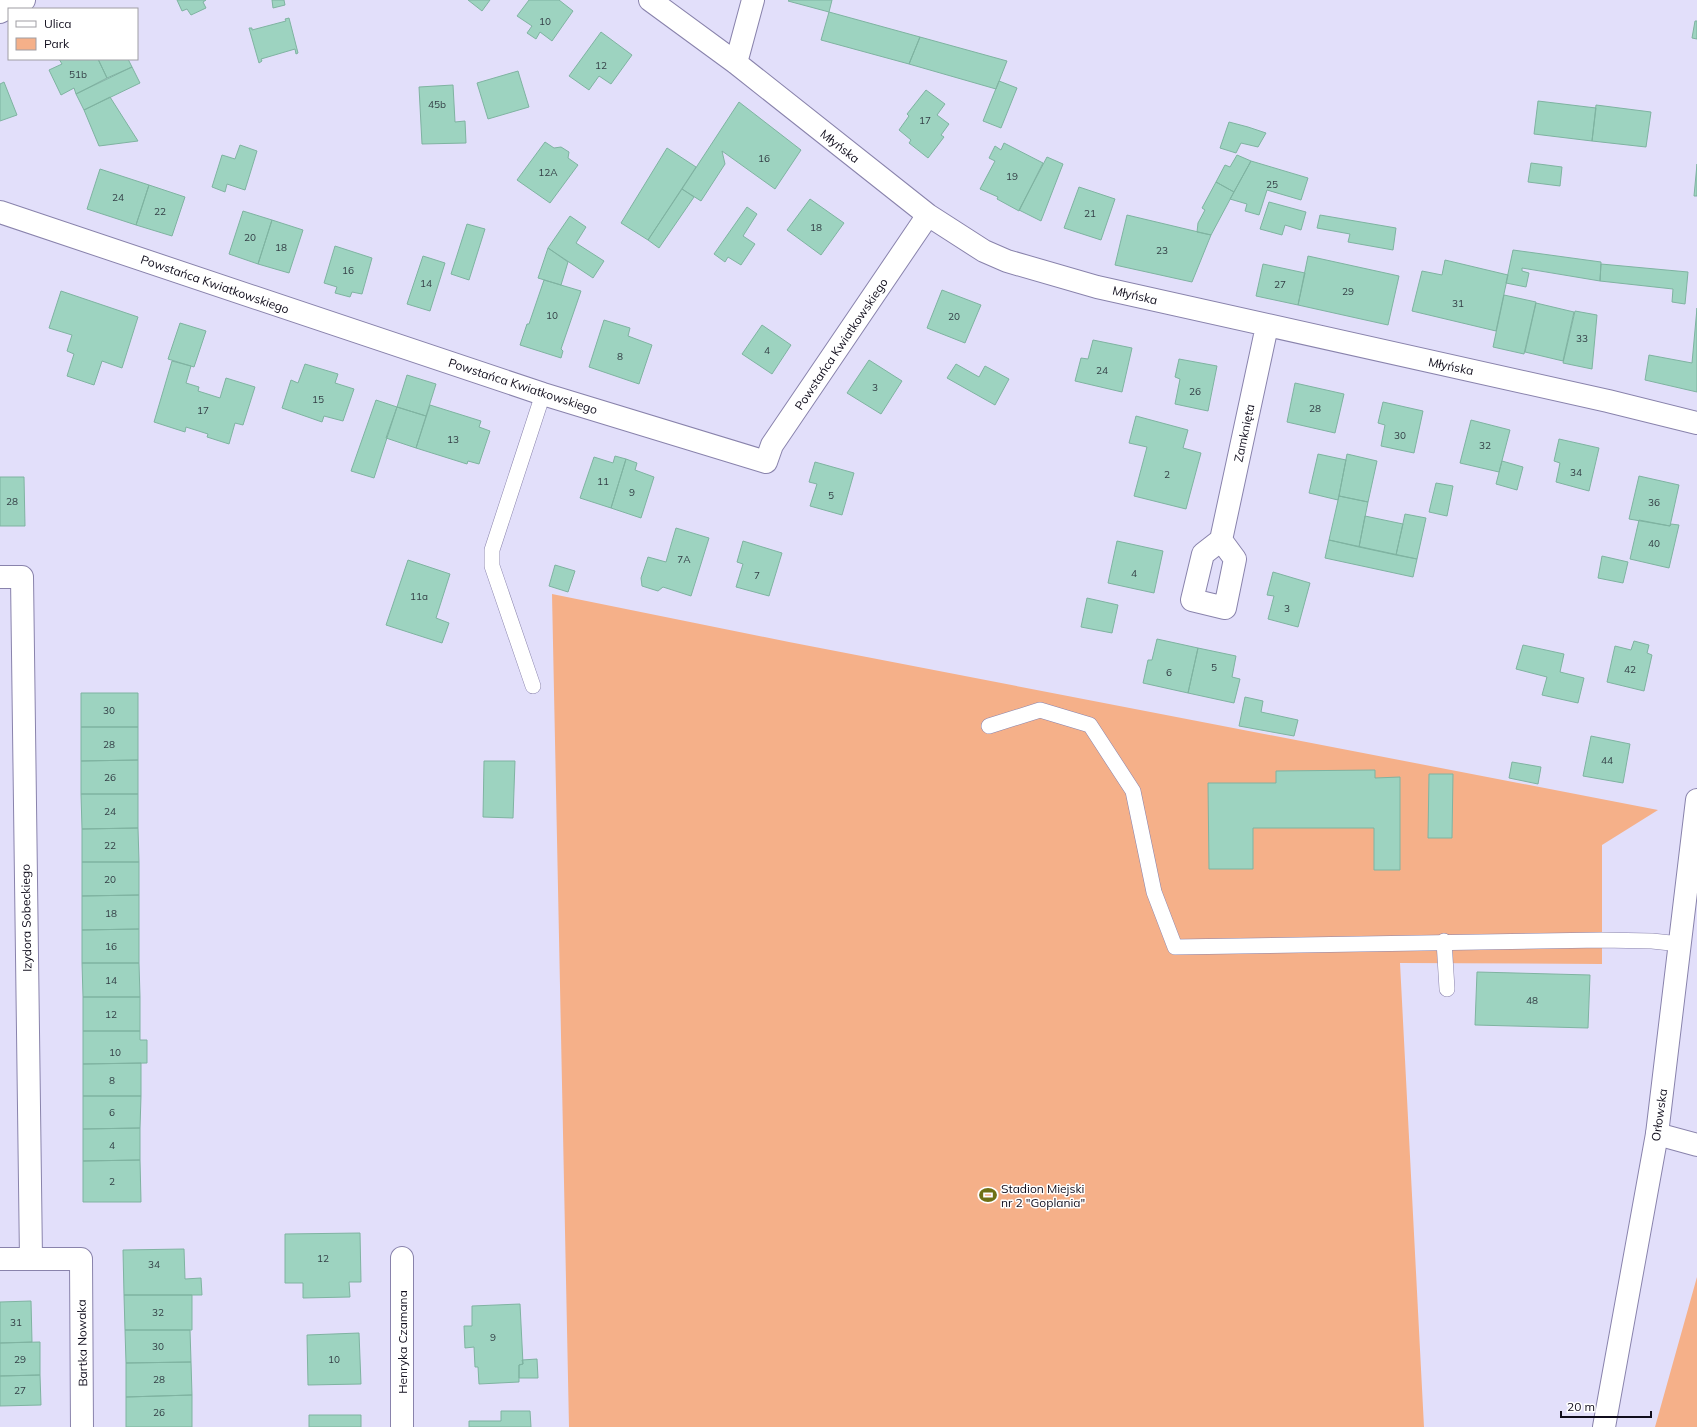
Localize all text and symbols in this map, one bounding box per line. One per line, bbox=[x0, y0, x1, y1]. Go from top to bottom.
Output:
legend bbox=[8, 8, 138, 60]
house number: 10 bbox=[539, 15, 551, 28]
text: Ulica bbox=[44, 16, 72, 31]
text: Park bbox=[44, 36, 70, 51]
house number: 12 bbox=[595, 59, 607, 72]
house number: 51b bbox=[69, 68, 87, 81]
house number: 45b bbox=[428, 98, 446, 111]
house number: 17 bbox=[919, 114, 931, 127]
street label: Młyńska bbox=[817, 126, 863, 166]
house number: 16 bbox=[758, 152, 770, 165]
house number: 12A bbox=[538, 166, 558, 179]
house number: 19 bbox=[1006, 170, 1018, 183]
house number: 25 bbox=[1266, 178, 1278, 191]
house number: 24 bbox=[112, 191, 124, 204]
house number: 22 bbox=[154, 205, 166, 218]
house number: 21 bbox=[1084, 207, 1096, 220]
house number: 18 bbox=[810, 221, 822, 234]
house number: 20 bbox=[244, 231, 256, 244]
house number: 18 bbox=[275, 241, 287, 254]
house number: 23 bbox=[1156, 244, 1168, 257]
street label: Powstańca Kwiatkowskiego bbox=[139, 252, 291, 317]
house number: 16 bbox=[342, 264, 354, 277]
street label: Powstańca Kwiatkowskiego bbox=[791, 275, 891, 413]
house number: 14 bbox=[420, 277, 432, 290]
house number: 27 bbox=[1274, 278, 1286, 291]
street label: Młyńska bbox=[1111, 283, 1159, 307]
house number: 29 bbox=[1342, 285, 1354, 298]
house number: 31 bbox=[1452, 297, 1464, 310]
house number: 10 bbox=[546, 309, 558, 322]
house number: 20 bbox=[948, 310, 960, 323]
house number: 33 bbox=[1576, 332, 1588, 345]
house number: 4 bbox=[764, 344, 770, 357]
house number: 8 bbox=[617, 350, 623, 363]
street label: Młyńska bbox=[1427, 354, 1475, 378]
street label: Powstańca Kwiatkowskiego bbox=[447, 355, 600, 417]
house number: 24 bbox=[1096, 364, 1108, 377]
house number: 3 bbox=[872, 381, 878, 394]
house number: 26 bbox=[1189, 385, 1201, 398]
house number: 15 bbox=[312, 393, 324, 406]
house number: 28 bbox=[1309, 402, 1321, 415]
street label: Zamknięta bbox=[1231, 403, 1257, 463]
house number: 17 bbox=[197, 404, 209, 417]
house number: 30 bbox=[1394, 429, 1406, 442]
house number: 13 bbox=[447, 433, 459, 446]
house number: 32 bbox=[1479, 439, 1491, 452]
house number: 34 bbox=[1570, 466, 1582, 479]
house number: 2 bbox=[1164, 468, 1170, 481]
house number: 11 bbox=[597, 475, 609, 488]
house number: 9 bbox=[629, 486, 635, 499]
house number: 5 bbox=[828, 489, 834, 502]
house number: 28 bbox=[6, 495, 18, 508]
house number: 36 bbox=[1648, 496, 1660, 509]
house number: 40 bbox=[1648, 537, 1660, 550]
house number: 7A bbox=[677, 553, 691, 566]
house number: 4 bbox=[1131, 567, 1137, 580]
house number: 7 bbox=[754, 569, 760, 582]
house number: 11a bbox=[410, 590, 428, 603]
house number: 3 bbox=[1284, 602, 1290, 615]
house number: 5 bbox=[1211, 661, 1217, 674]
house number: 42 bbox=[1624, 663, 1636, 676]
house number: 6 bbox=[1166, 666, 1172, 679]
house number: 30 bbox=[103, 704, 115, 717]
house number: 28 bbox=[103, 738, 115, 751]
house number: 44 bbox=[1601, 754, 1613, 767]
house number: 26 bbox=[104, 771, 116, 784]
house number: 24 bbox=[104, 805, 116, 818]
house number: 22 bbox=[104, 839, 116, 852]
street label: Izydora Sobeckiego bbox=[18, 864, 34, 972]
house number: 20 bbox=[104, 873, 116, 886]
house number: 18 bbox=[105, 907, 117, 920]
house number: 16 bbox=[105, 940, 117, 953]
house number: 14 bbox=[105, 974, 117, 987]
house number: 48 bbox=[1526, 994, 1538, 1007]
house number: 12 bbox=[105, 1008, 117, 1021]
house number: 10 bbox=[109, 1046, 121, 1059]
house number: 8 bbox=[109, 1074, 115, 1087]
street label: Orłowska bbox=[1648, 1088, 1670, 1142]
house number: 6 bbox=[109, 1106, 115, 1119]
house number: 4 bbox=[109, 1139, 115, 1152]
house number: 2 bbox=[109, 1175, 115, 1188]
place label: Stadion Miejski nr 2 "Goplania" bbox=[1001, 1181, 1085, 1210]
sports icon: Stadion Miejski nr 2 "Goplania" bbox=[978, 1185, 998, 1205]
house number: 12 bbox=[317, 1252, 329, 1265]
house number: 34 bbox=[148, 1258, 160, 1271]
street label: Henryka Czamana bbox=[395, 1290, 410, 1394]
street label: Bartka Nowaka bbox=[74, 1299, 90, 1387]
house number: 32 bbox=[152, 1306, 164, 1319]
house number: 31 bbox=[10, 1316, 22, 1329]
house number: 9 bbox=[490, 1331, 496, 1344]
house number: 30 bbox=[152, 1340, 164, 1353]
house number: 29 bbox=[14, 1353, 26, 1366]
house number: 10 bbox=[328, 1353, 340, 1366]
house number: 28 bbox=[153, 1373, 165, 1386]
house number: 27 bbox=[14, 1384, 26, 1397]
scale bar bbox=[1561, 1393, 1651, 1419]
text: 20 m bbox=[1567, 1399, 1595, 1414]
house number: 26 bbox=[153, 1406, 165, 1419]

